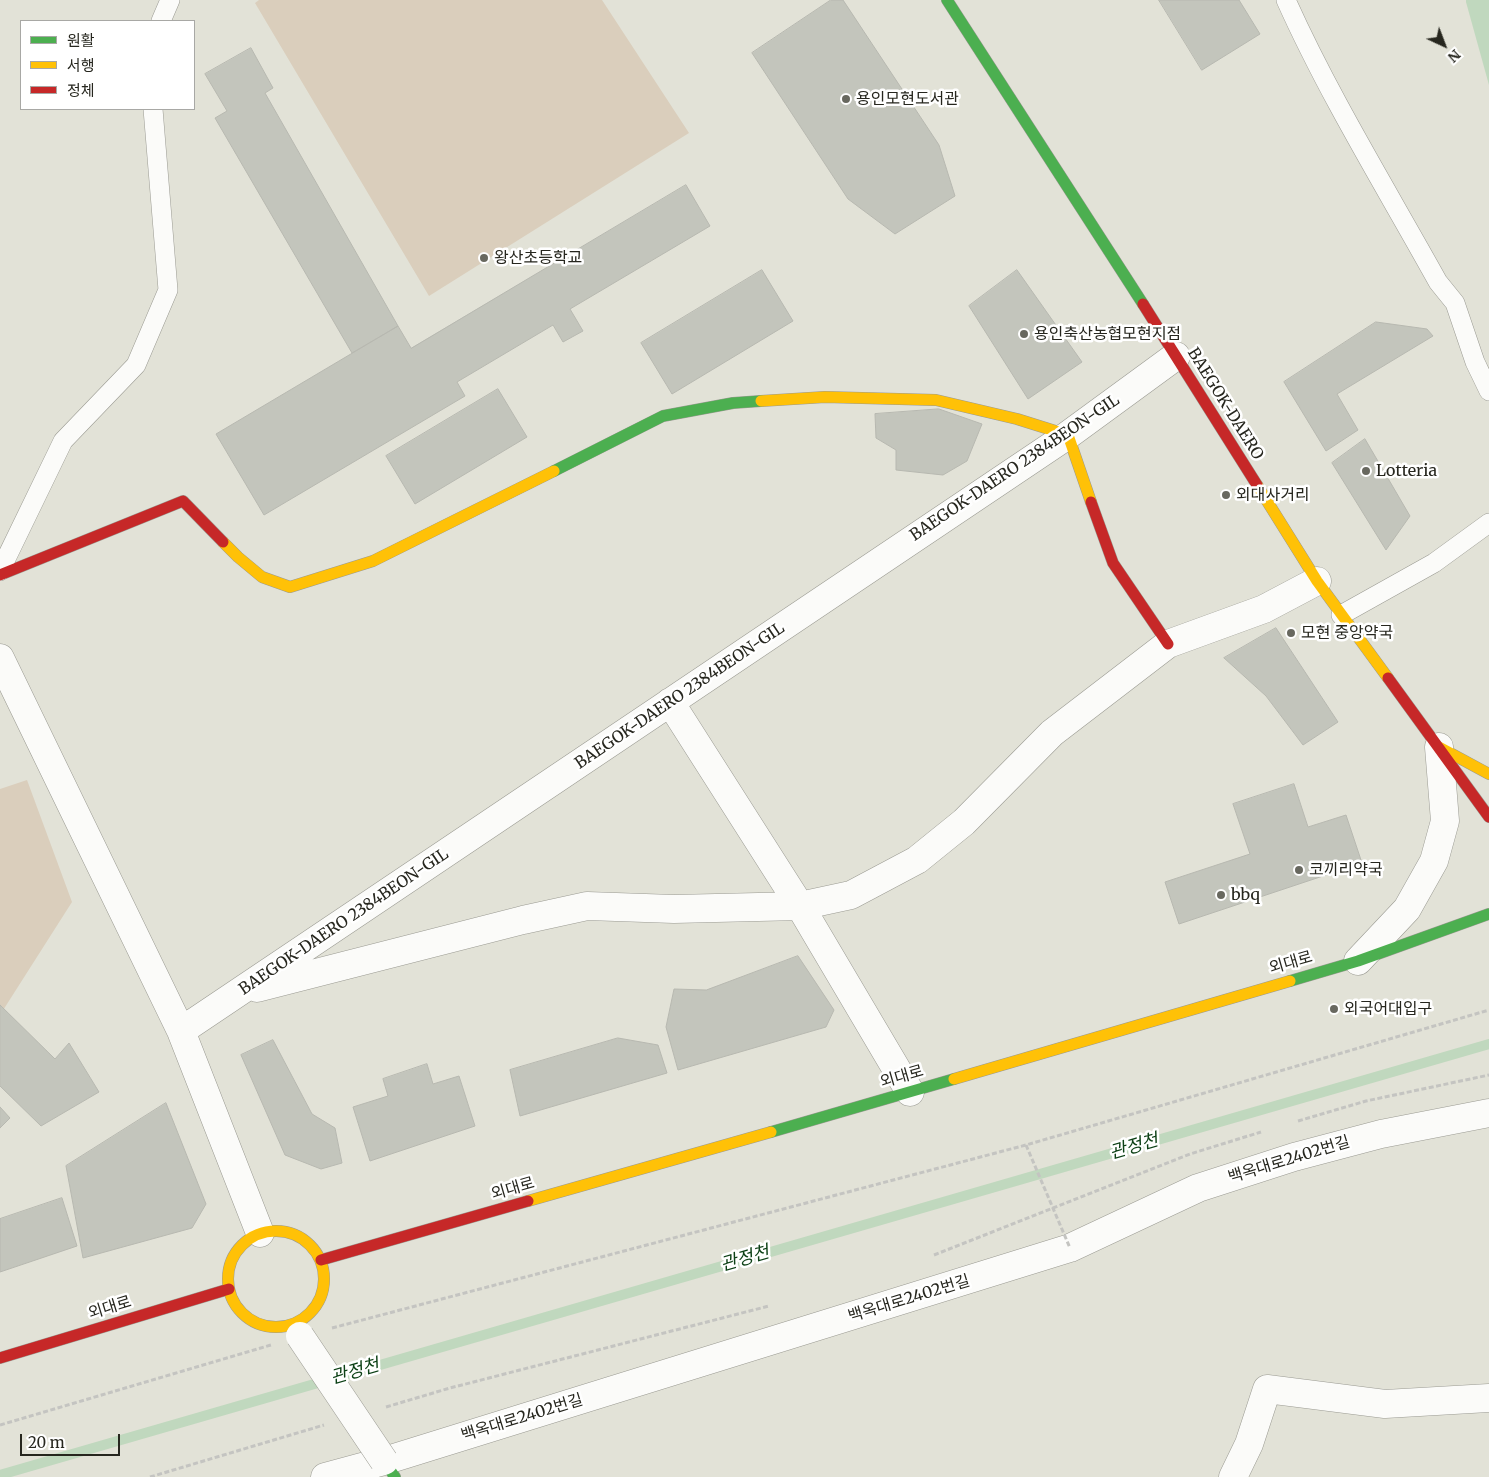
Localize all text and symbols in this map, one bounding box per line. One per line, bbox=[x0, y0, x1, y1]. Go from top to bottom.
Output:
legend bbox=[20, 20, 195, 110]
north arrow bbox=[1419, 20, 1469, 70]
text: 원활 bbox=[67, 31, 95, 50]
text: N bbox=[1444, 46, 1464, 66]
text: 서행 bbox=[67, 56, 95, 75]
text: 정체 bbox=[67, 81, 95, 100]
place label: 용인모현도서관 bbox=[856, 89, 959, 109]
marker: 용인모현도서관 bbox=[840, 93, 852, 105]
place label: 왕산초등학교 bbox=[494, 248, 582, 268]
marker: 왕산초등학교 bbox=[478, 252, 490, 264]
place label: 용인축산농협모현지점 bbox=[1034, 324, 1181, 344]
marker: 용인축산농협모현지점 bbox=[1018, 328, 1030, 340]
street label: BAEGOK-DAERO bbox=[1183, 345, 1267, 463]
street label: BAEGOK-DAERO 2384BEON-GIL bbox=[907, 391, 1123, 545]
place label: Lotteria bbox=[1376, 461, 1437, 481]
marker: Lotteria bbox=[1360, 465, 1372, 477]
place label: 외대사거리 bbox=[1236, 485, 1310, 505]
marker: 외대사거리 bbox=[1220, 489, 1232, 501]
street label: BAEGOK-DAERO 2384BEON-GIL bbox=[572, 619, 788, 773]
place label: 모현 중앙약국 bbox=[1301, 623, 1393, 643]
marker: 모현 중앙약국 bbox=[1285, 627, 1297, 639]
street label: BAEGOK-DAERO 2384BEON-GIL bbox=[236, 845, 452, 999]
place label: 코끼리약국 bbox=[1309, 860, 1383, 880]
marker: 코끼리약국 bbox=[1293, 864, 1305, 876]
place label: bbq bbox=[1231, 885, 1260, 905]
marker: bbq bbox=[1215, 889, 1227, 901]
street label: 외대로 bbox=[1267, 948, 1315, 978]
place label: 외국어대입구 bbox=[1344, 999, 1432, 1019]
marker: 외국어대입구 bbox=[1328, 1003, 1340, 1015]
street label: 외대로 bbox=[878, 1062, 926, 1092]
water label: 관정천 bbox=[1107, 1130, 1161, 1164]
street label: 백옥대로2402번길 bbox=[1226, 1132, 1352, 1188]
street label: 외대로 bbox=[489, 1174, 537, 1204]
water label: 관정천 bbox=[718, 1242, 772, 1276]
street label: 백옥대로2402번길 bbox=[846, 1271, 972, 1327]
street label: 외대로 bbox=[86, 1292, 134, 1324]
water label: 관정천 bbox=[328, 1355, 382, 1389]
street label: 백옥대로2402번길 bbox=[459, 1390, 585, 1446]
scale bar bbox=[22, 1424, 122, 1456]
text: 20 m bbox=[28, 1433, 65, 1452]

